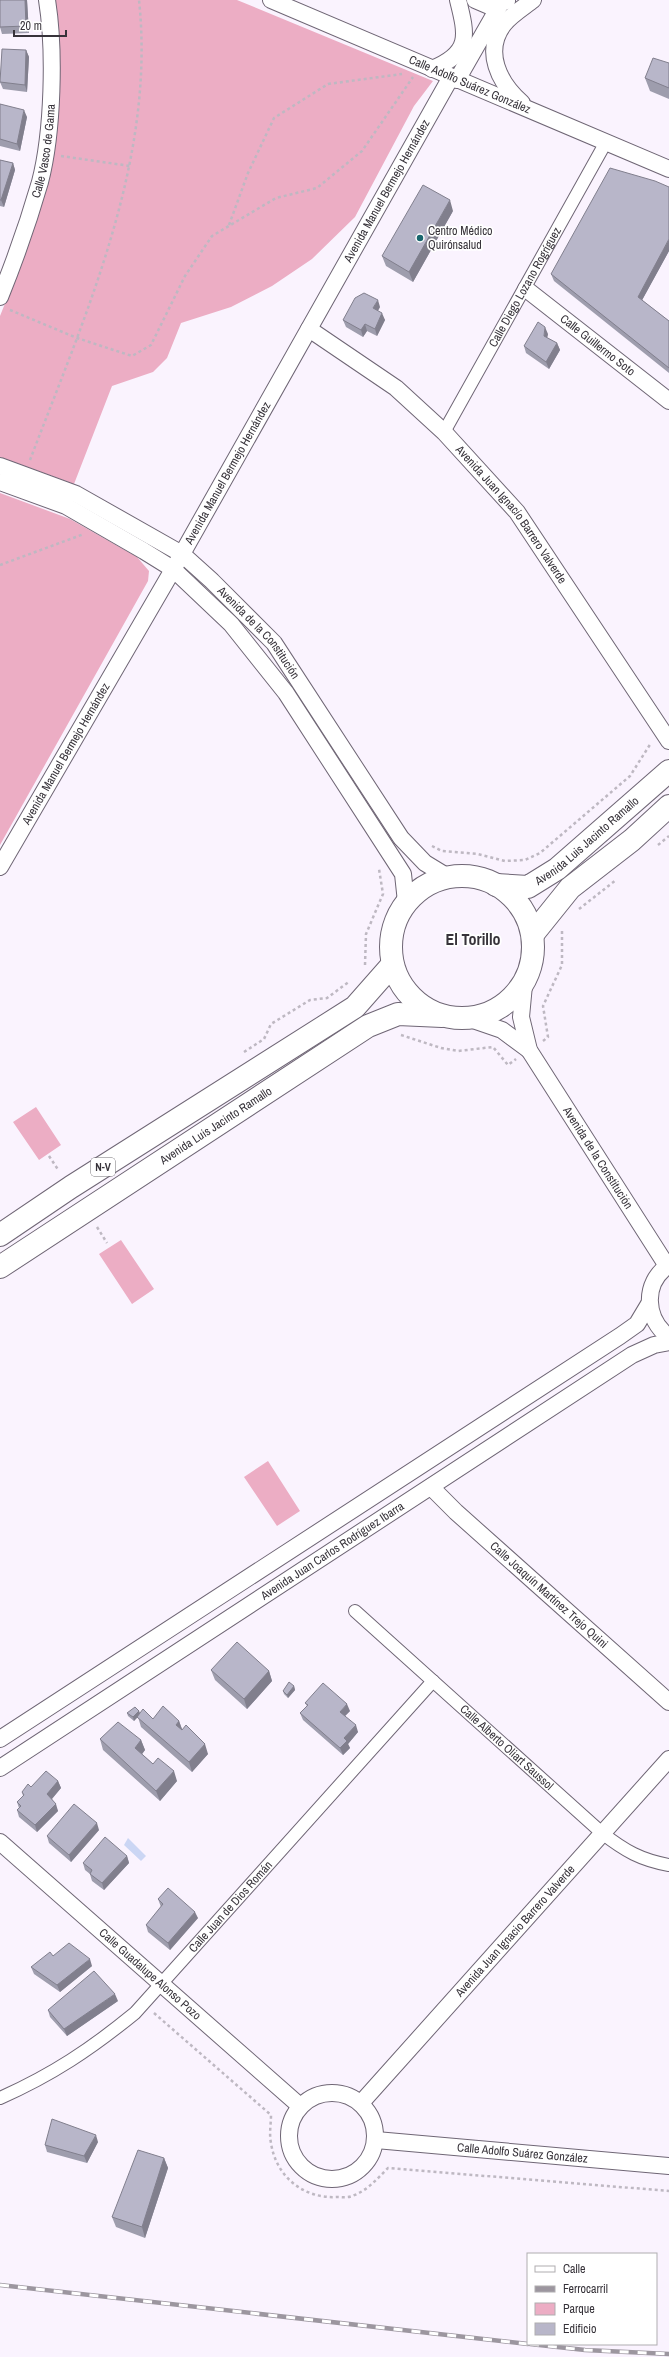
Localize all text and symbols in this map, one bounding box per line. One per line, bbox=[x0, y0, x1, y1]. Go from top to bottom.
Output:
scale bar bbox=[14, 12, 66, 38]
text: 20 m bbox=[20, 18, 42, 34]
street label: Calle Adolfo Suárez González bbox=[406, 51, 533, 117]
street label: Calle Vasco de Gama bbox=[28, 103, 59, 200]
street label: Avenida Manuel Bermejo Hernández bbox=[340, 116, 433, 266]
place label: Centro Médico Quirónsalud bbox=[428, 223, 493, 253]
street label: Calle Diego Lozano Rogríguez bbox=[485, 224, 565, 350]
marker: Centro Médico Quirónsalud bbox=[415, 233, 425, 243]
street label: Calle Guillermo Soto bbox=[557, 311, 638, 379]
street label: Avenida Manuel Bermejo Hernández bbox=[181, 399, 274, 548]
street label: Avenida Juan Ignacio Barrero Valverde bbox=[451, 441, 570, 587]
street label: Avenida de la Constitución bbox=[213, 582, 303, 682]
street label: Avenida Manuel Bermejo Hernández bbox=[18, 680, 113, 828]
street label: Avenida Luis Jacinto Ramallo bbox=[531, 793, 642, 889]
district label: El Torillo bbox=[445, 928, 501, 950]
street label: Avenida Luis Jacinto Ramallo bbox=[156, 1083, 275, 1169]
street label: Avenida de la Constitución bbox=[559, 1103, 636, 1212]
road number: N-V bbox=[91, 1158, 115, 1176]
street label: Avenida Juan Carlos Rodríguez Ibarra bbox=[257, 1498, 408, 1604]
street label: Calle Joaquín Martínez Trejo Quini bbox=[487, 1538, 611, 1652]
street label: Calle Alberto Oliart Saussol bbox=[457, 1701, 557, 1794]
street label: Calle Juan de Dios Román bbox=[185, 1857, 276, 1956]
street label: Avenida Juan Ignacio Barrero Valverde bbox=[451, 1862, 578, 2001]
street label: Calle Guadalupe Alonso Pozo bbox=[96, 1925, 205, 2023]
street label: Calle Adolfo Suárez González bbox=[456, 2139, 588, 2167]
legend bbox=[527, 2253, 657, 2345]
text: Calle bbox=[563, 2261, 585, 2277]
text: Ferrocarril bbox=[563, 2281, 608, 2297]
text: Parque bbox=[563, 2301, 595, 2317]
text: Edificio bbox=[563, 2321, 596, 2337]

